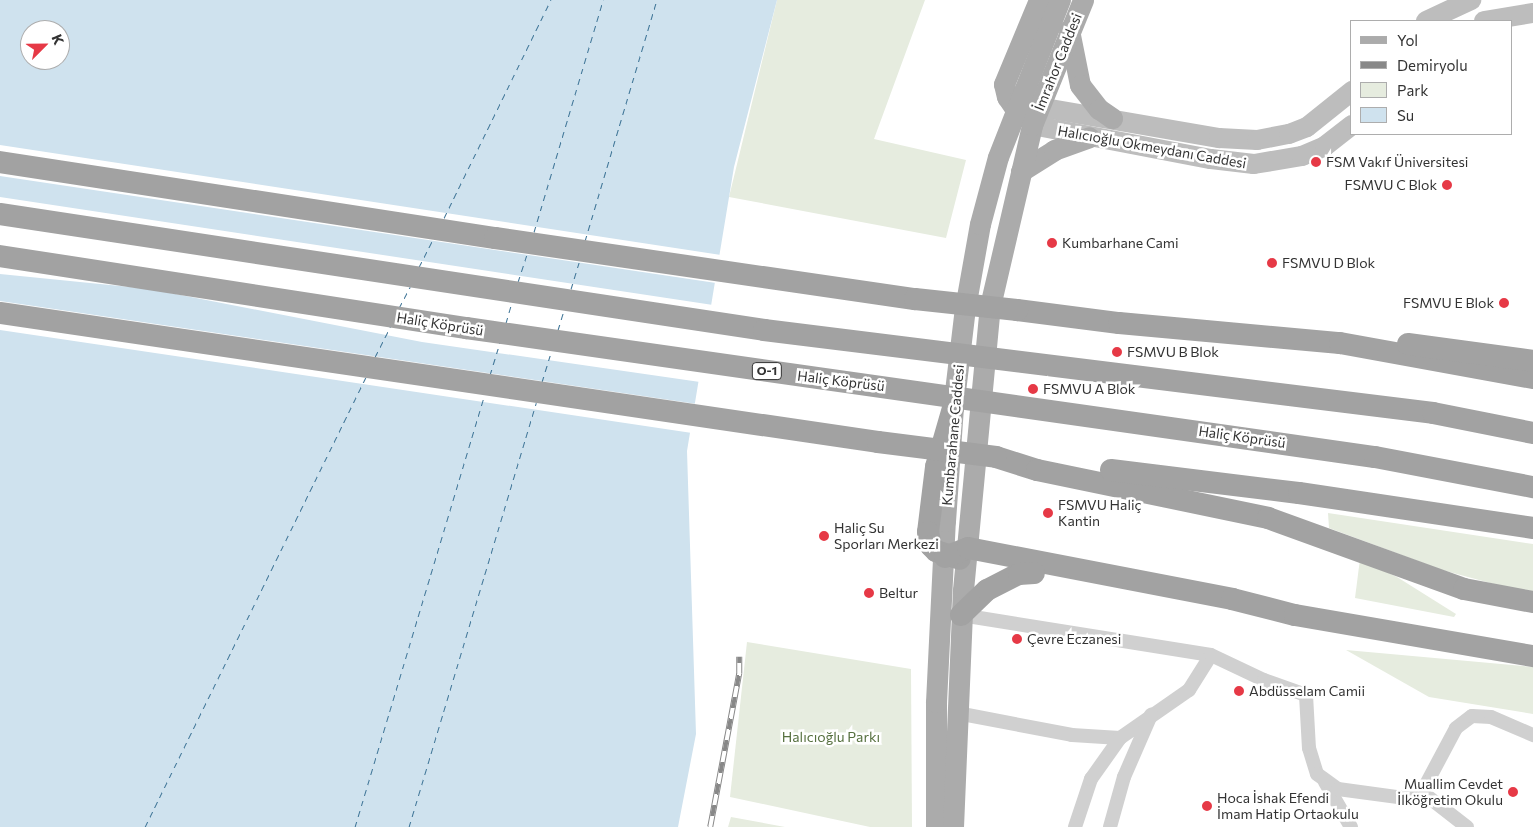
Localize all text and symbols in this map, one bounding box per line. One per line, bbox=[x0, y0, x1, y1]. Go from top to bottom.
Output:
street label: İmrahor Caddesi bbox=[1031, 11, 1085, 113]
north arrow bbox=[20, 20, 70, 70]
legend bbox=[1350, 20, 1513, 135]
text: Yol bbox=[1397, 31, 1418, 49]
text: K bbox=[49, 32, 68, 47]
text: Demiryolu bbox=[1397, 56, 1468, 74]
text: Park bbox=[1397, 81, 1428, 99]
text: Su bbox=[1397, 106, 1414, 124]
street label: Halıcıoğlu Okmeydanı Caddesi bbox=[1056, 122, 1248, 172]
place label: FSM Vakıf Üniversitesi bbox=[1326, 154, 1468, 170]
marker: FSM Vakıf Üniversitesi bbox=[1310, 156, 1322, 168]
place label: FSMVU C Blok bbox=[1345, 177, 1437, 193]
marker: FSMVU C Blok bbox=[1441, 179, 1453, 191]
place label: Kumbarhane Cami bbox=[1062, 235, 1179, 251]
marker: Kumbarhane Cami bbox=[1046, 237, 1058, 249]
place label: FSMVU D Blok bbox=[1282, 255, 1375, 271]
marker: FSMVU D Blok bbox=[1266, 257, 1278, 269]
place label: FSMVU E Blok bbox=[1403, 295, 1494, 311]
marker: FSMVU E Blok bbox=[1498, 297, 1510, 309]
street label: Haliç Köprüsü bbox=[395, 309, 485, 339]
place label: FSMVU B Blok bbox=[1127, 344, 1219, 360]
marker: FSMVU B Blok bbox=[1111, 346, 1123, 358]
road number: O-1 bbox=[751, 362, 783, 381]
street label: Kumbarahane Caddesi bbox=[938, 364, 968, 506]
street label: Haliç Köprüsü bbox=[796, 367, 886, 395]
place label: FSMVU A Blok bbox=[1043, 381, 1135, 397]
marker: FSMVU A Blok bbox=[1027, 383, 1039, 395]
street label: Haliç Köprüsü bbox=[1197, 423, 1287, 451]
place label: FSMVU Haliç Kantin bbox=[1058, 497, 1141, 530]
marker: FSMVU Haliç Kantin bbox=[1042, 507, 1054, 519]
place label: Haliç Su Sporları Merkezi bbox=[834, 520, 939, 552]
marker: Haliç Su Sporları Merkezi bbox=[818, 530, 830, 542]
place label: Beltur bbox=[879, 585, 918, 601]
marker: Beltur bbox=[863, 587, 875, 599]
place label: Çevre Eczanesi bbox=[1027, 631, 1121, 647]
marker: Çevre Eczanesi bbox=[1011, 633, 1023, 645]
place label: Abdüsselam Camii bbox=[1249, 683, 1365, 699]
marker: Abdüsselam Camii bbox=[1233, 685, 1245, 697]
park label: Halıcıoğlu Parkı bbox=[782, 729, 880, 745]
place label: Muallim Cevdet İlköğretim Okulu bbox=[1397, 776, 1503, 809]
marker: Muallim Cevdet İlköğretim Okulu bbox=[1507, 786, 1519, 798]
place label: Hoca İshak Efendi İmam Hatip Ortaokulu bbox=[1217, 790, 1359, 822]
marker: Hoca İshak Efendi İmam Hatip Ortaokulu bbox=[1201, 800, 1213, 812]

